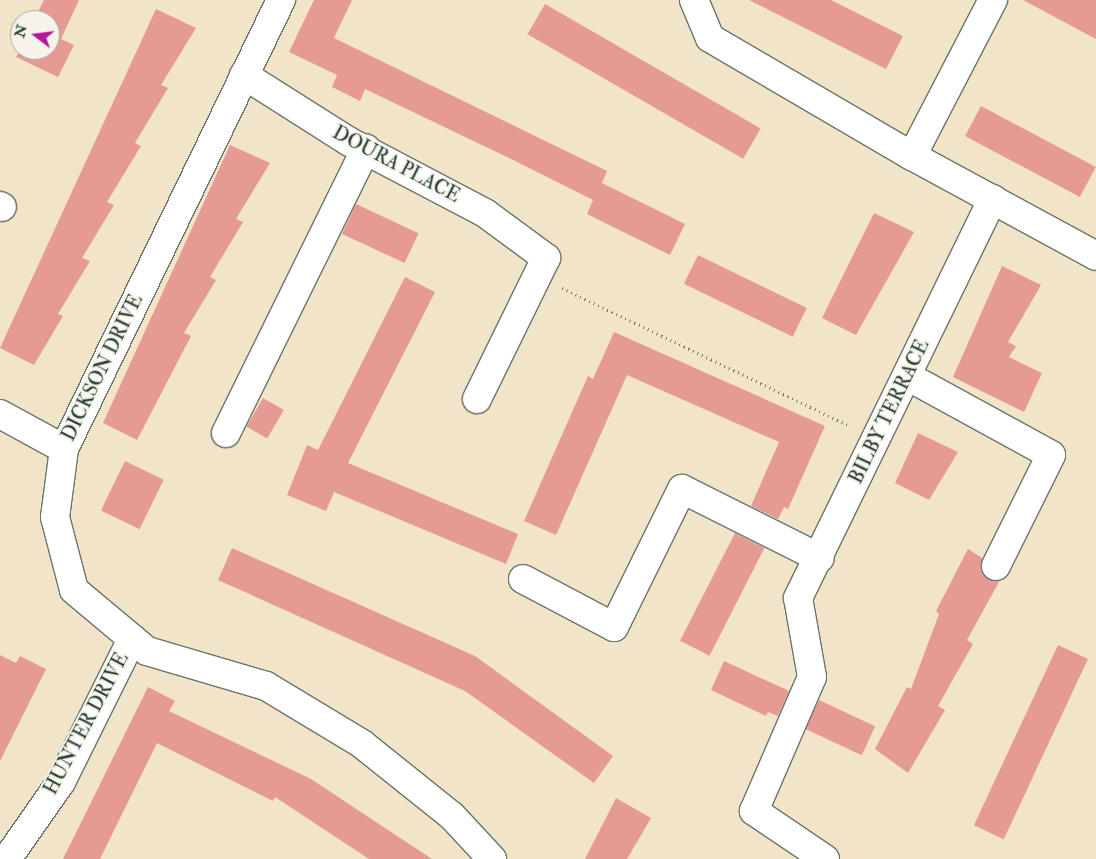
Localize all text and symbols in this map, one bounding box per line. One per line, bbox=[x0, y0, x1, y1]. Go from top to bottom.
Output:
north arrow bbox=[10, 10, 60, 60]
text: N bbox=[11, 23, 31, 40]
street label: DOURA PLACE bbox=[328, 122, 464, 208]
street label: DICKSON DRIVE bbox=[58, 291, 148, 445]
street label: BILBY TERRACE bbox=[845, 336, 935, 488]
street label: HUNTER DRIVE bbox=[40, 649, 134, 799]

